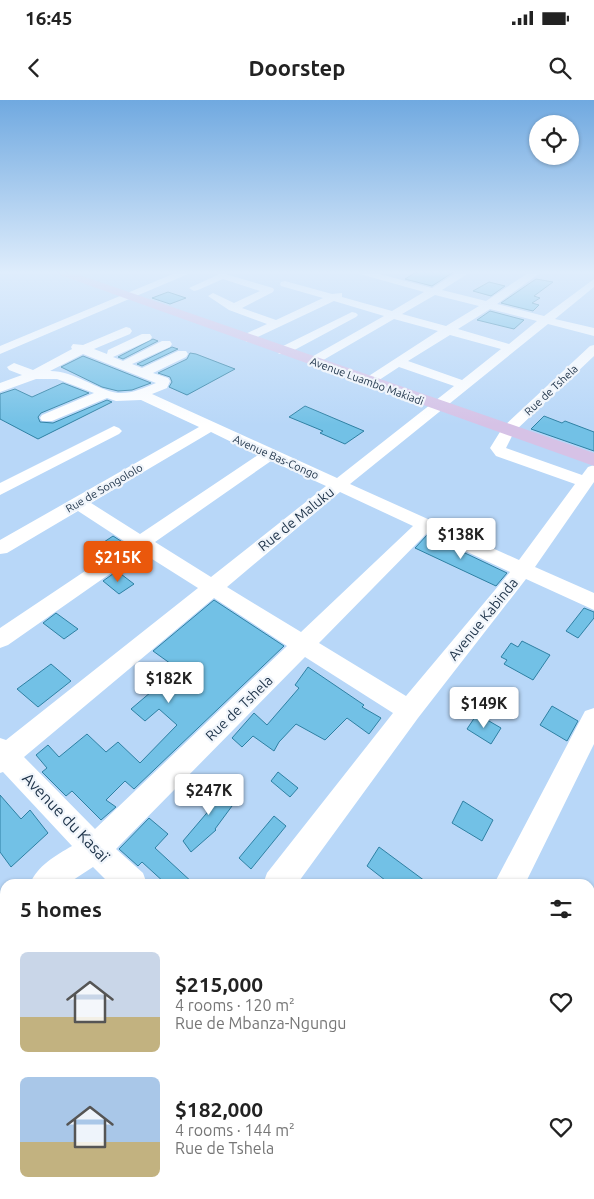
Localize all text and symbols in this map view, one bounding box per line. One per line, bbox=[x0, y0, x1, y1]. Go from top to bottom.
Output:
text: 16:45 bbox=[25, 7, 73, 29]
icon: back bbox=[20, 54, 48, 82]
icon: search bbox=[546, 54, 574, 82]
text: Doorstep bbox=[249, 55, 345, 80]
map controls bbox=[529, 115, 579, 165]
button: locate bbox=[529, 115, 579, 165]
street label: Avenue Luambo Makiadi bbox=[308, 355, 426, 407]
street label: Rue de Tshela bbox=[522, 362, 580, 418]
street label: Avenue Bas-Congo bbox=[231, 433, 321, 481]
street label: Rue de Songololo bbox=[63, 461, 145, 515]
street label: Rue de Maluku bbox=[255, 484, 337, 554]
pin: $138K bbox=[426, 518, 496, 560]
text: $138K bbox=[438, 525, 484, 543]
pin: $215K bbox=[83, 540, 153, 583]
text: $215K bbox=[95, 548, 141, 566]
street label: Avenue Kabinda bbox=[445, 575, 521, 663]
pin: $182K bbox=[134, 662, 204, 704]
text: $182K bbox=[146, 669, 192, 687]
street label: Rue de Tshela bbox=[202, 672, 276, 744]
pin: $149K bbox=[449, 686, 519, 729]
text: $149K bbox=[461, 694, 507, 712]
street label: Avenue du Kasaï bbox=[19, 769, 114, 866]
pin: $247K bbox=[174, 774, 244, 816]
text: $247K bbox=[186, 781, 232, 799]
icon: filters bbox=[547, 895, 575, 923]
text: 5 homes bbox=[20, 897, 102, 921]
icon: home bbox=[60, 972, 120, 1032]
text: $215,000 bbox=[175, 972, 263, 996]
icon: heart bbox=[547, 988, 575, 1016]
text: 4 rooms · 120 m² bbox=[175, 996, 295, 1014]
text: Rue de Mbanza-Ngungu bbox=[175, 1014, 347, 1032]
icon: home bbox=[60, 1097, 120, 1157]
text: $182,000 bbox=[175, 1097, 263, 1121]
icon: heart bbox=[547, 1113, 575, 1141]
text: 4 rooms · 144 m² bbox=[175, 1121, 295, 1139]
text: Rue de Tshela bbox=[175, 1139, 274, 1157]

